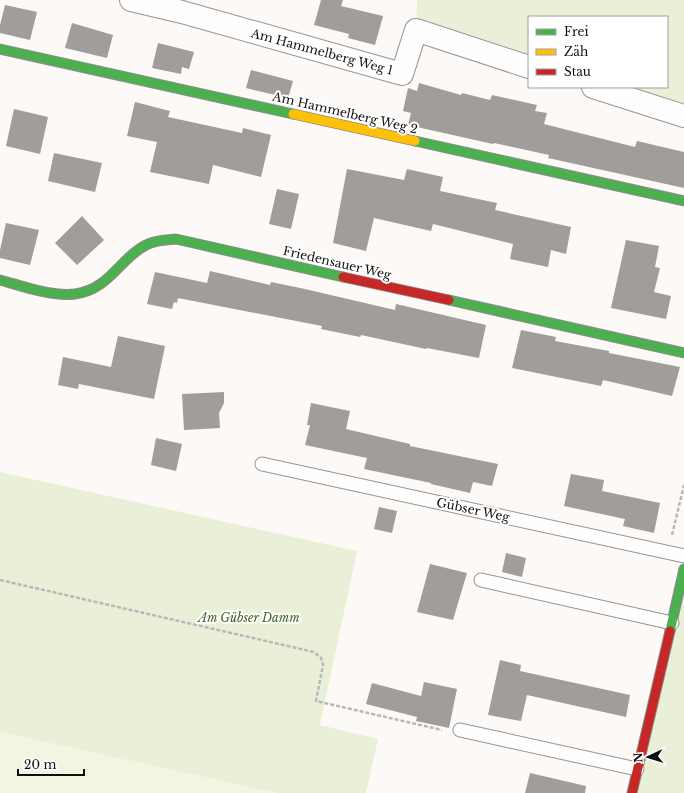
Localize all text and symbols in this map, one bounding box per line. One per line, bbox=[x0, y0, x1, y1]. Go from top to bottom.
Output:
legend bbox=[528, 16, 668, 88]
text: Frei bbox=[564, 24, 589, 39]
street label: Am Hammelberg Weg 1 bbox=[249, 25, 395, 78]
text: Zäh bbox=[564, 44, 588, 59]
text: Stau bbox=[564, 64, 591, 79]
street label: Am Hammelberg Weg 2 bbox=[270, 88, 419, 137]
street label: Friedensauer Weg bbox=[282, 243, 393, 282]
street label: Gübser Weg bbox=[435, 494, 512, 525]
park label: Am Gübser Damm bbox=[196, 610, 300, 625]
north arrow bbox=[628, 737, 668, 777]
scale bar bbox=[18, 751, 84, 777]
text: N bbox=[631, 751, 645, 763]
text: 20 m bbox=[24, 757, 56, 772]

